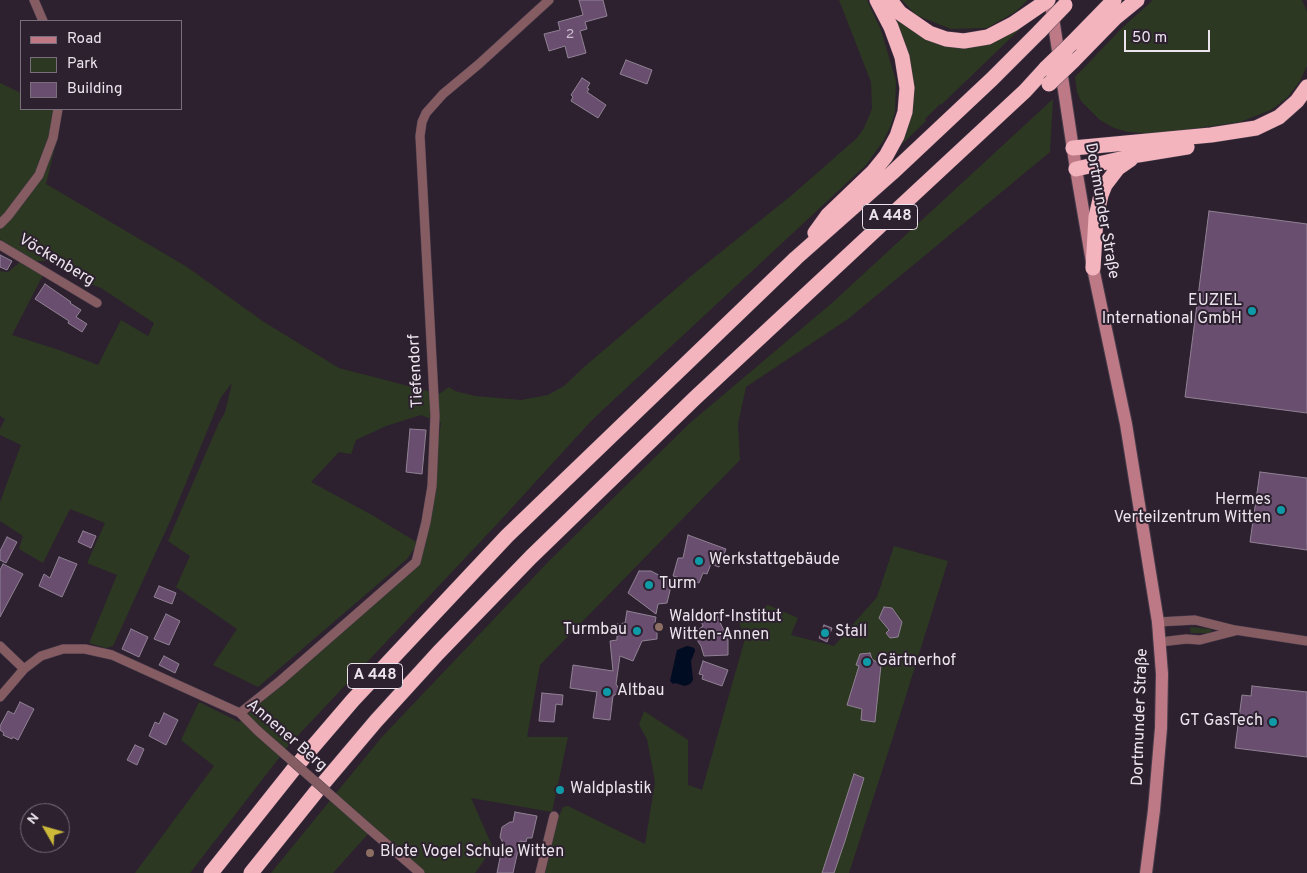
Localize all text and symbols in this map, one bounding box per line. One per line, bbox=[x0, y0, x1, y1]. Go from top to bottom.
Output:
legend bbox=[20, 20, 182, 110]
scale bar bbox=[1127, 20, 1213, 52]
house number: 2 bbox=[566, 27, 574, 43]
text: 50 m bbox=[1132, 29, 1167, 48]
text: Road bbox=[67, 30, 102, 49]
text: Park bbox=[67, 55, 98, 74]
text: Building bbox=[67, 80, 122, 99]
street label: Dortmunder Straße bbox=[1080, 142, 1122, 280]
road number: A 448 bbox=[862, 204, 918, 230]
street label: Vöckenberg bbox=[14, 231, 98, 291]
place label: EUZIEL International GmbH bbox=[1102, 292, 1242, 330]
marker: EUZIEL International GmbH bbox=[1246, 305, 1258, 317]
street label: Tiefendorf bbox=[405, 333, 429, 409]
place label: Hermes Verteilzentrum Witten bbox=[1114, 491, 1271, 529]
marker: Hermes Verteilzentrum Witten bbox=[1275, 504, 1287, 516]
place label: Werkstattgebäude bbox=[709, 551, 840, 571]
marker: Werkstattgebäude bbox=[693, 555, 705, 567]
place label: Turm bbox=[659, 575, 697, 595]
marker: Turm bbox=[643, 579, 655, 591]
place label: Waldorf-Institut Witten-Annen bbox=[669, 608, 782, 646]
place label: Turmbau bbox=[563, 621, 627, 641]
marker: Waldorf-Institut Witten-Annen bbox=[653, 621, 665, 633]
place label: Stall bbox=[835, 623, 867, 643]
marker: Turmbau bbox=[631, 625, 643, 637]
marker: Stall bbox=[819, 627, 831, 639]
street label: Dortmunder Straße bbox=[1129, 648, 1153, 786]
place label: Gärtnerhof bbox=[877, 652, 956, 672]
marker: Gärtnerhof bbox=[861, 656, 873, 668]
road number: A 448 bbox=[348, 664, 402, 688]
place label: Altbau bbox=[617, 682, 664, 702]
marker: Altbau bbox=[601, 686, 613, 698]
street label: Annener Berg bbox=[242, 696, 330, 776]
place label: GT GasTech bbox=[1180, 712, 1263, 732]
marker: GT GasTech bbox=[1267, 716, 1279, 728]
place label: Waldplastik bbox=[570, 780, 652, 800]
marker: Waldplastik bbox=[554, 784, 566, 796]
north arrow bbox=[20, 803, 70, 853]
text: N bbox=[24, 810, 43, 828]
place label: Blote Vogel Schule Witten bbox=[380, 843, 564, 863]
marker: Blote Vogel Schule Witten bbox=[364, 847, 376, 859]

